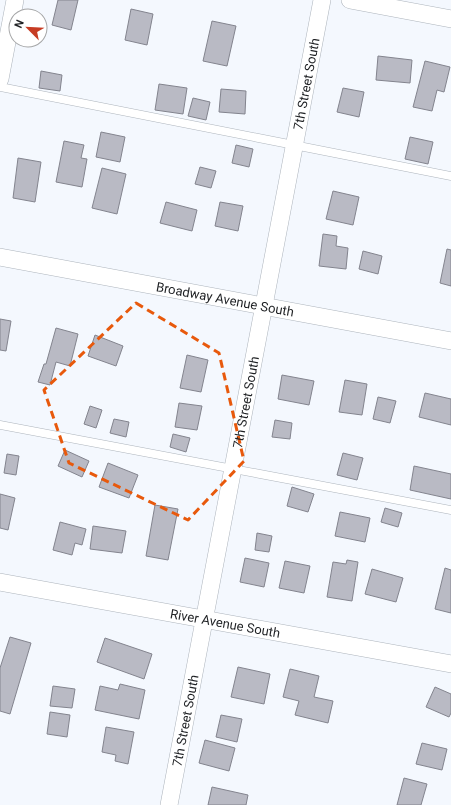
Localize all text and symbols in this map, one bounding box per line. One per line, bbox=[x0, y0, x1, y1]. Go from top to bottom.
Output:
north arrow bbox=[8, 8, 48, 48]
text: N bbox=[12, 18, 27, 30]
street label: 7th Street South bbox=[290, 37, 323, 131]
street label: Broadway Avenue South bbox=[155, 279, 295, 320]
street label: 7th Street South bbox=[230, 355, 262, 450]
street label: River Avenue South bbox=[169, 606, 281, 641]
street label: 7th Street South bbox=[169, 673, 202, 768]

